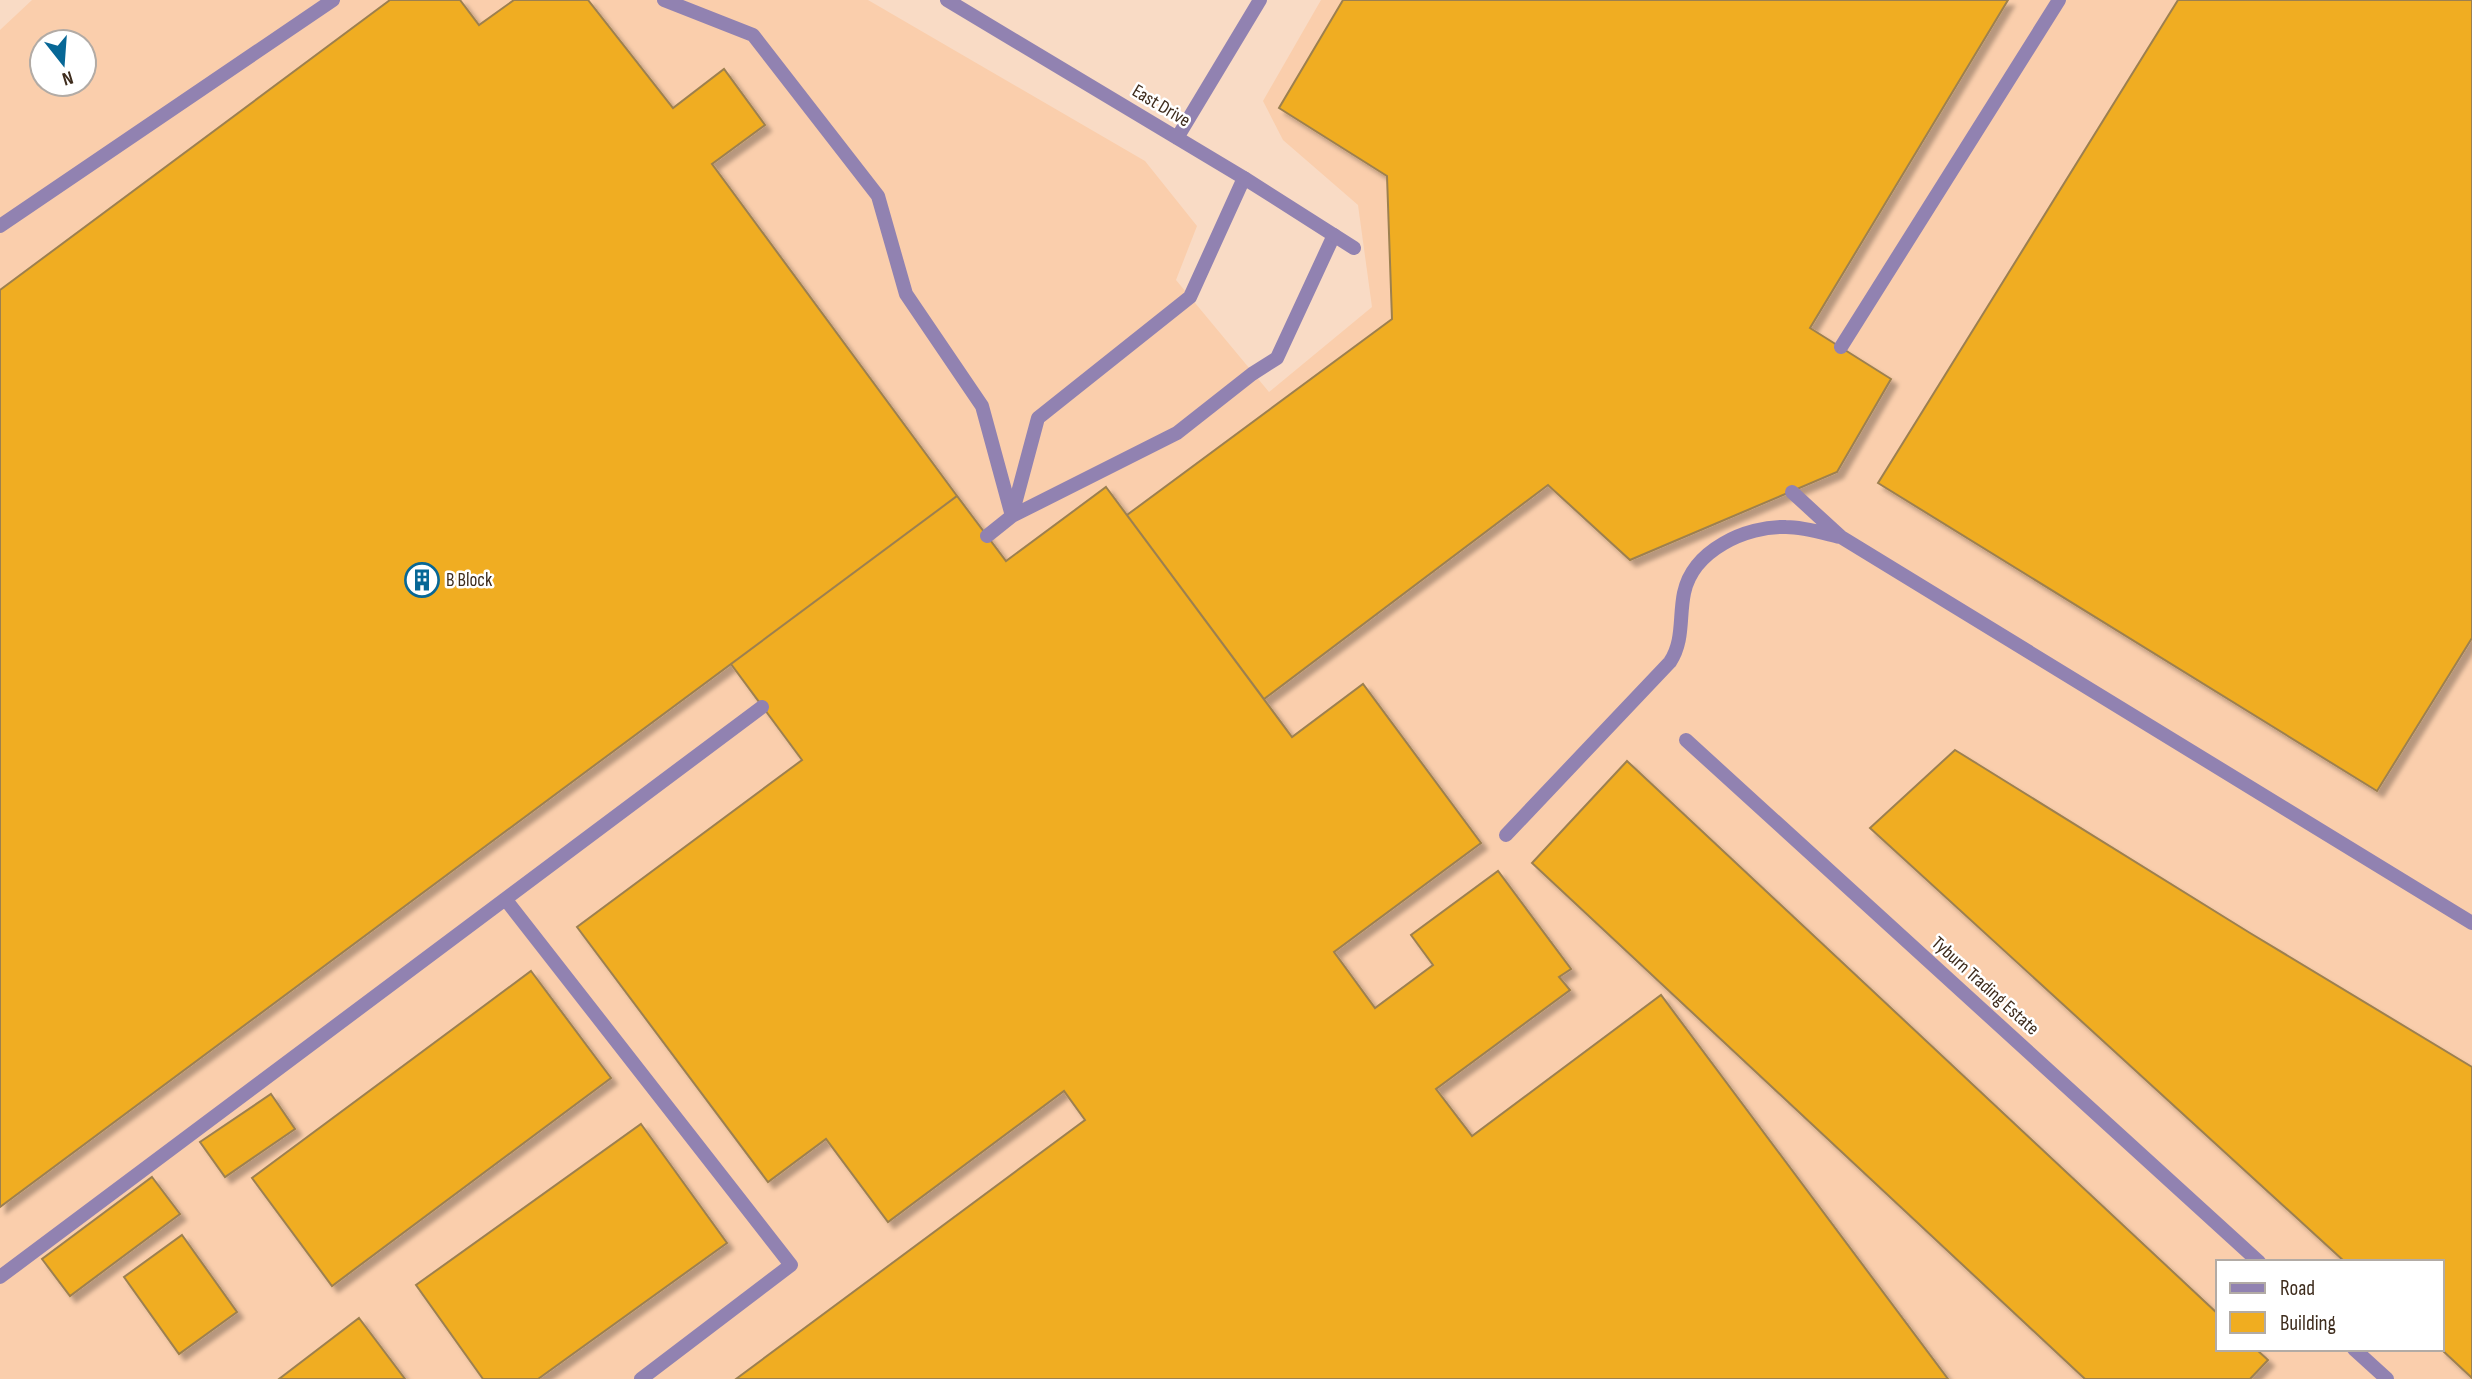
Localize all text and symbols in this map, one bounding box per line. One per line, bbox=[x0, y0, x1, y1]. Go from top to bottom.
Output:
north arrow bbox=[28, 28, 98, 98]
text: N bbox=[59, 65, 76, 90]
street label: East Drive bbox=[1128, 80, 1194, 132]
building icon: B Block bbox=[403, 561, 441, 599]
place label: B Block bbox=[446, 569, 493, 592]
street label: Tyburn Trading Estate bbox=[1927, 932, 2043, 1040]
legend bbox=[2216, 1260, 2444, 1351]
text: Road bbox=[2280, 1276, 2315, 1301]
text: Building bbox=[2280, 1311, 2336, 1336]

